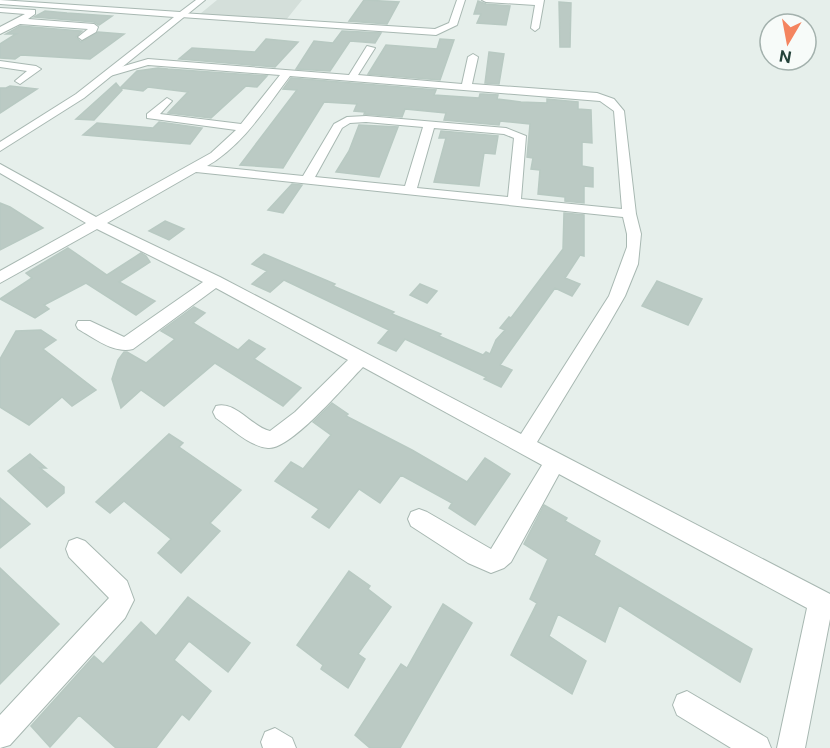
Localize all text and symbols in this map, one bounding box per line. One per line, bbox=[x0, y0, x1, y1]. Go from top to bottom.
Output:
north arrow bbox=[758, 12, 818, 72]
text: N bbox=[778, 46, 793, 67]

